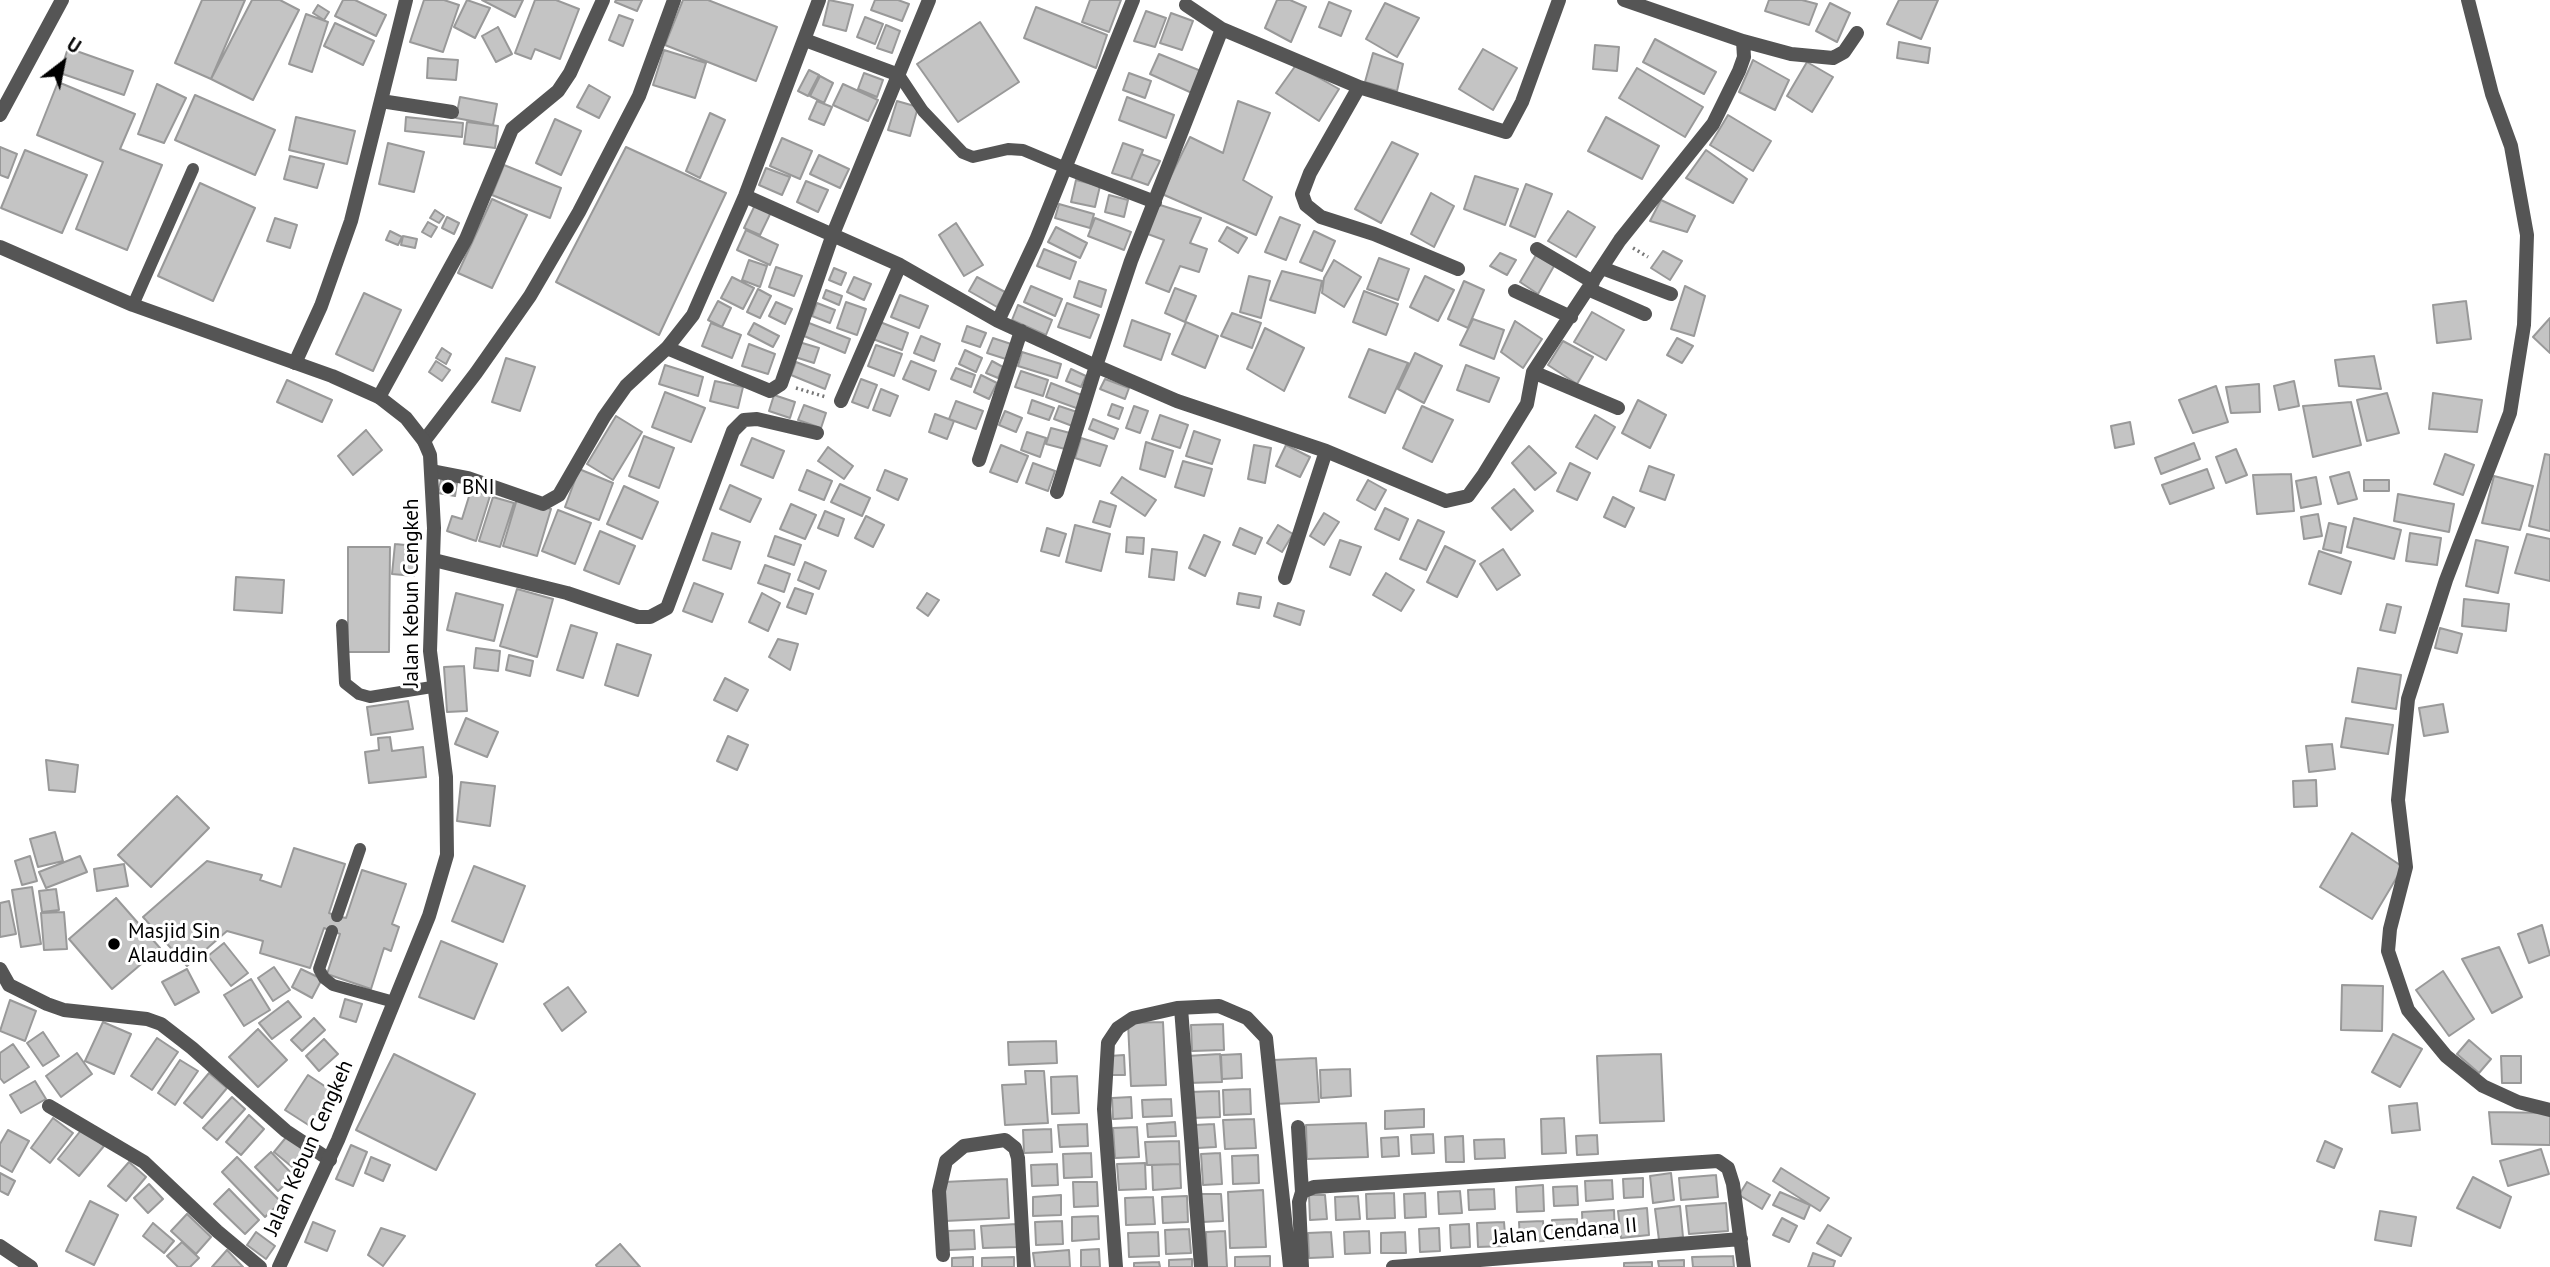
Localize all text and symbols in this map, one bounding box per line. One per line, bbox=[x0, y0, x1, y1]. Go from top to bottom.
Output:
north arrow bbox=[28, 28, 98, 98]
text: U bbox=[63, 32, 86, 59]
place label: BNI bbox=[462, 475, 495, 501]
marker: BNI bbox=[440, 480, 456, 496]
street label: Jalan Kebun Cengkeh bbox=[399, 498, 425, 688]
place label: Masjid Sin Alauddin bbox=[128, 919, 220, 969]
marker: Masjid Sin Alauddin bbox=[106, 936, 122, 952]
street label: Jalan Kebun Cengkeh bbox=[259, 1057, 359, 1239]
street label: Jalan Cendana II bbox=[1492, 1213, 1638, 1251]

